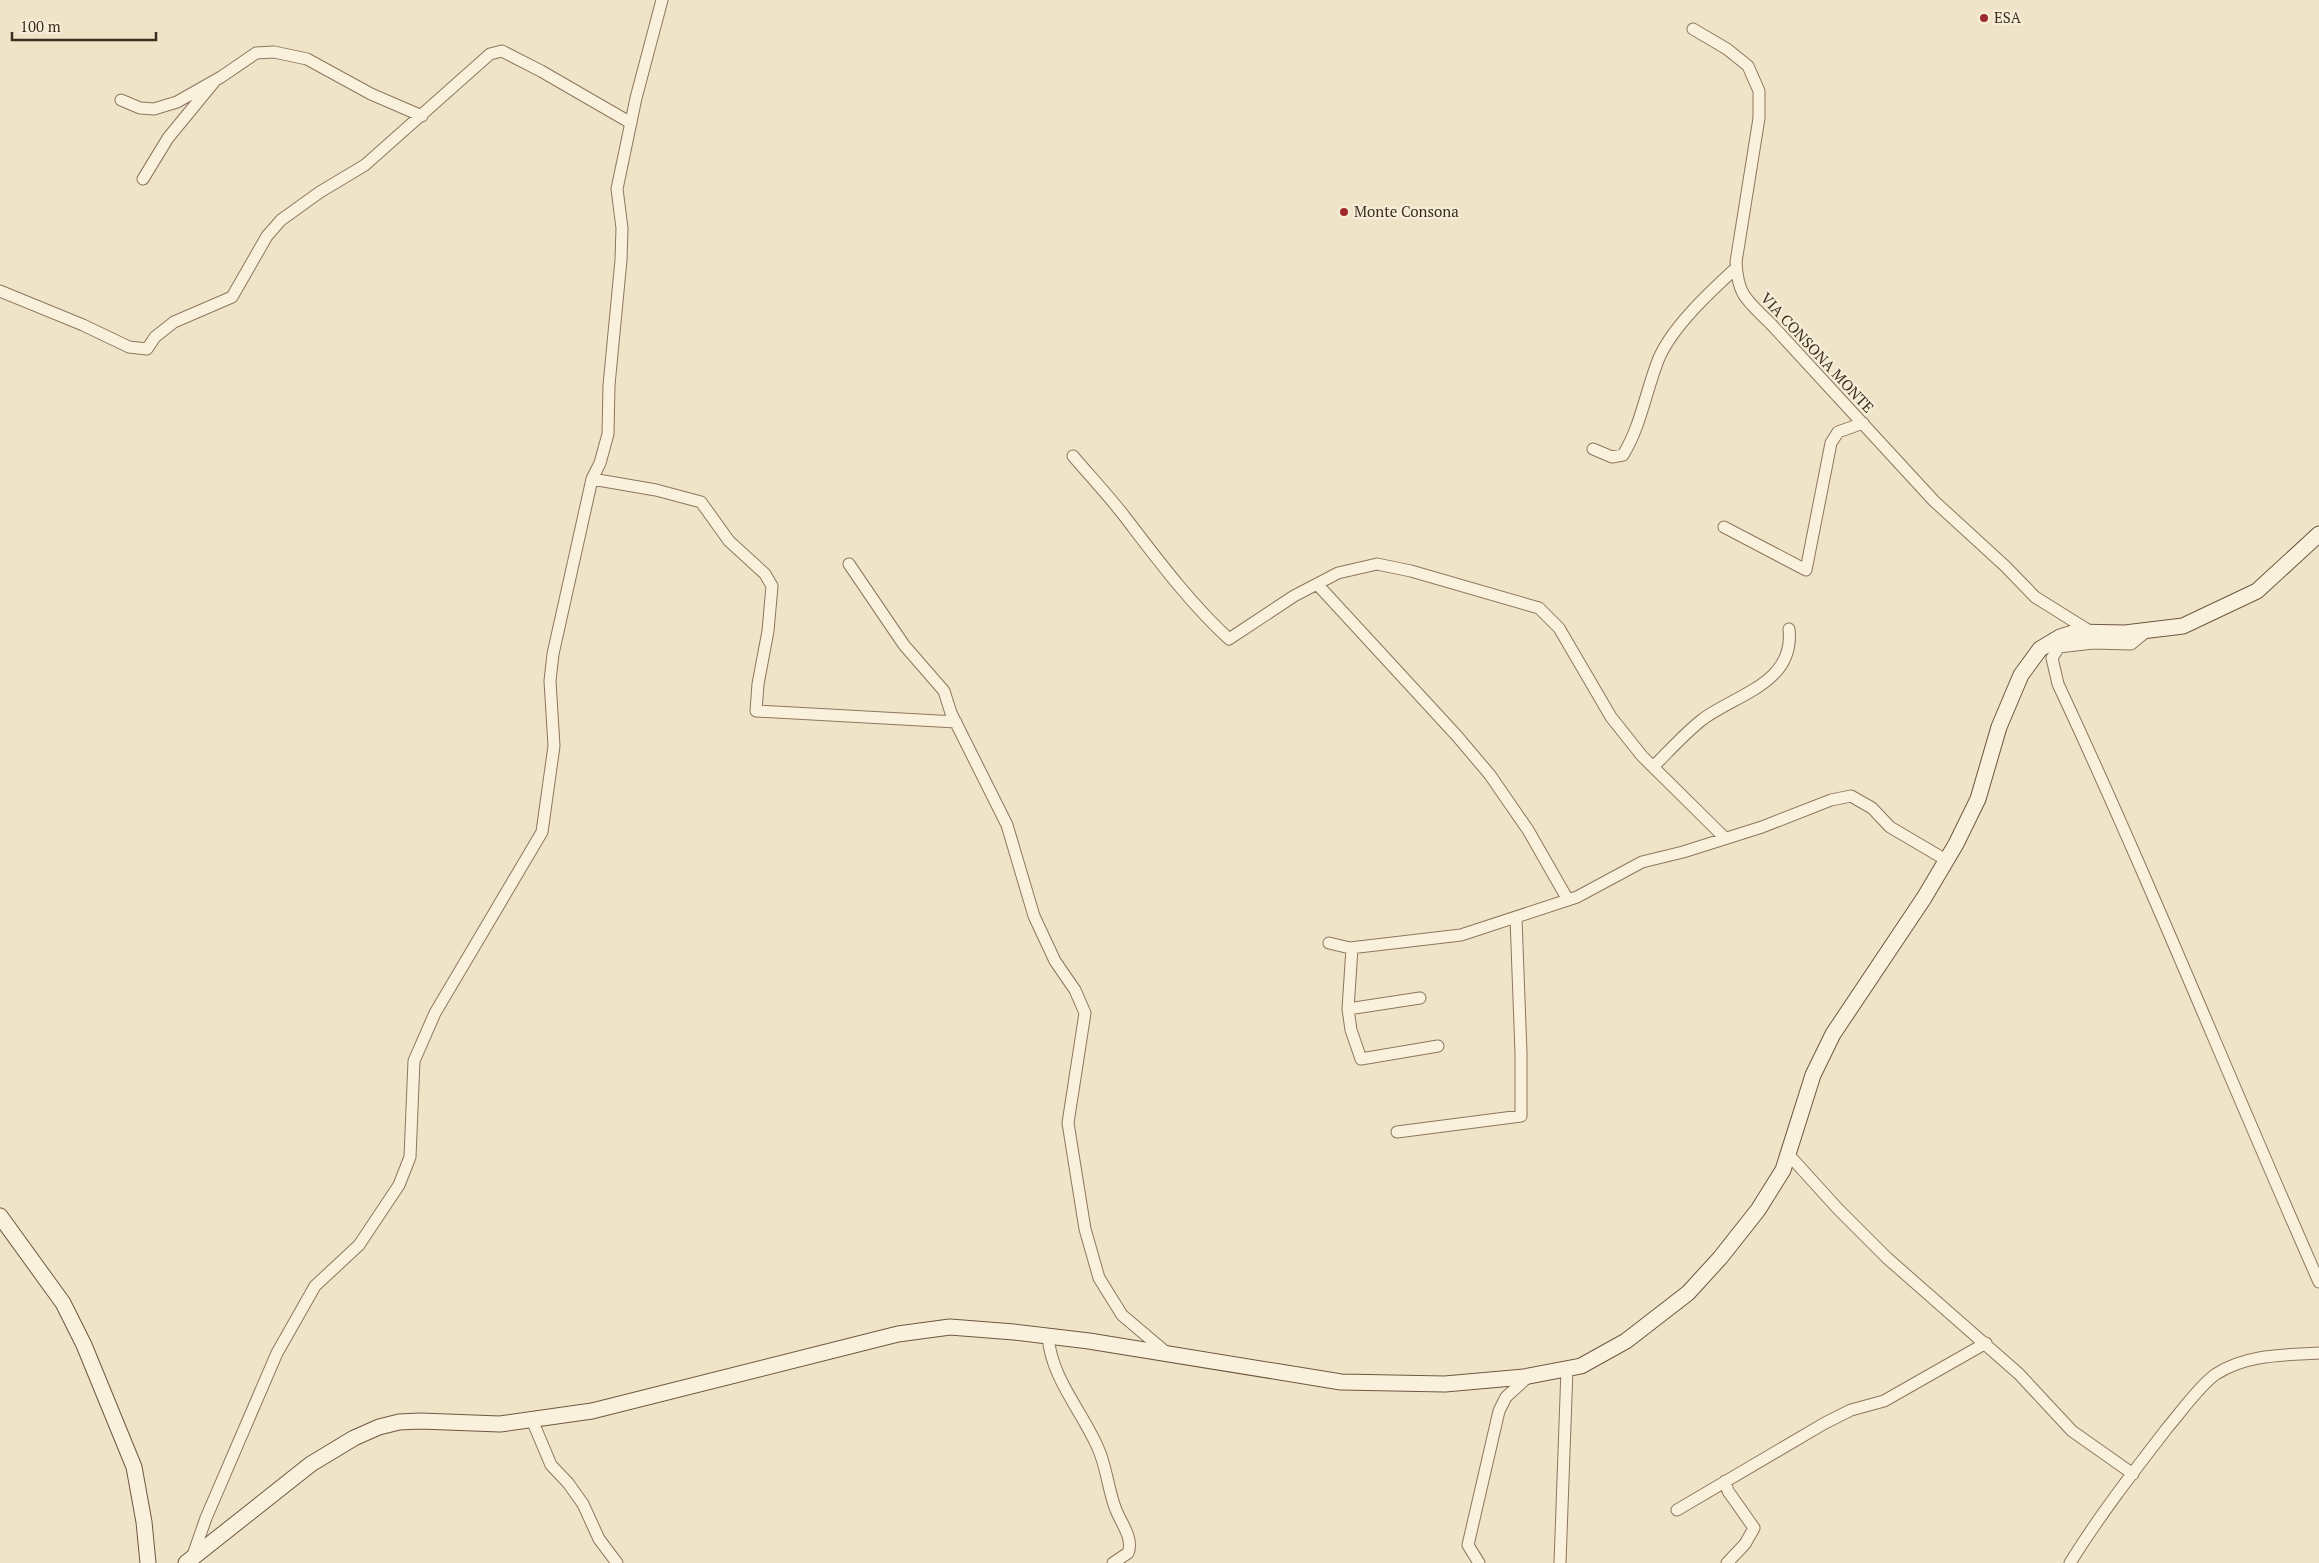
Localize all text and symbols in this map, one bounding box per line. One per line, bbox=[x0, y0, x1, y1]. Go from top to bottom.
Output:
place label: ESA bbox=[1994, 7, 2022, 27]
scale bar bbox=[12, 10, 156, 42]
marker: ESA bbox=[1978, 12, 1990, 24]
text: 100 m bbox=[20, 16, 61, 36]
place label: Monte Consona bbox=[1354, 201, 1459, 221]
marker: Monte Consona bbox=[1338, 206, 1350, 218]
street label: VIA CONSONA MONTE bbox=[1757, 288, 1879, 417]

